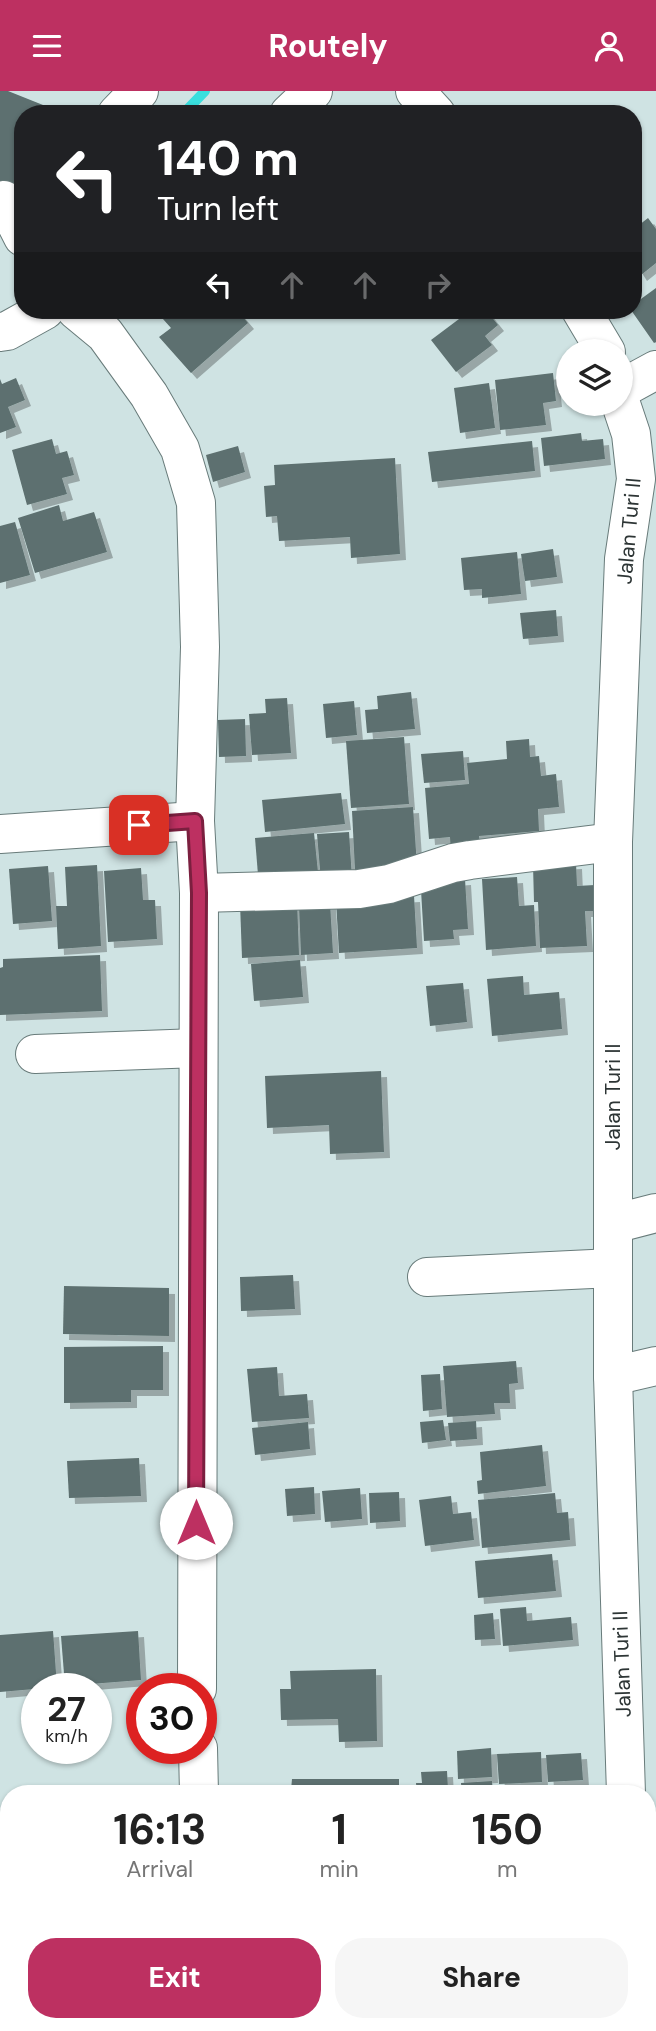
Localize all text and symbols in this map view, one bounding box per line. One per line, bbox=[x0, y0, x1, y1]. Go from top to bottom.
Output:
text: Routely bbox=[268, 25, 388, 67]
icon: menu bbox=[28, 27, 66, 65]
icon: person bbox=[590, 27, 628, 65]
text: 140 m bbox=[157, 126, 299, 190]
icon: left bbox=[42, 133, 133, 224]
text: Turn left bbox=[157, 188, 279, 230]
icon: left bbox=[200, 266, 238, 304]
icon: ahead bbox=[273, 266, 311, 304]
icon: ahead bbox=[346, 266, 384, 304]
icon: right bbox=[419, 266, 457, 304]
map controls bbox=[556, 339, 633, 416]
button: layers bbox=[556, 339, 633, 416]
street label: Jalan Turi II bbox=[610, 477, 648, 585]
pin bbox=[109, 795, 169, 855]
icon: arrive bbox=[120, 806, 158, 844]
street label: Jalan Turi II bbox=[599, 1044, 627, 1150]
position arrow bbox=[159, 1486, 233, 1560]
street label: Jalan Turi II bbox=[606, 1610, 638, 1718]
speed limit sign: 30 bbox=[126, 1673, 217, 1764]
text: 27 bbox=[47, 1686, 86, 1732]
text: km/h bbox=[45, 1724, 88, 1748]
text: 16:13 bbox=[113, 1802, 206, 1857]
text: 1 bbox=[331, 1802, 347, 1857]
text: 150 bbox=[472, 1802, 543, 1857]
text: Arrival bbox=[126, 1854, 193, 1884]
text: min bbox=[319, 1854, 359, 1884]
text: m bbox=[497, 1854, 518, 1884]
button: Exit bbox=[28, 1938, 321, 2018]
button: Share bbox=[335, 1938, 628, 2018]

